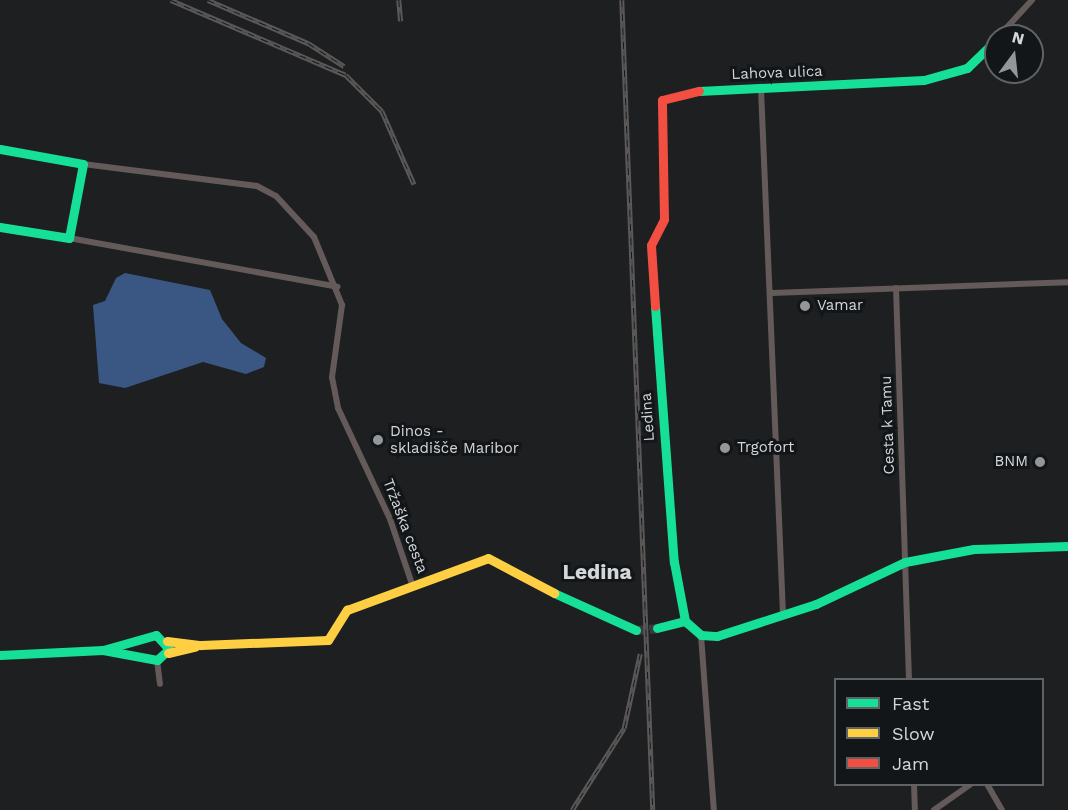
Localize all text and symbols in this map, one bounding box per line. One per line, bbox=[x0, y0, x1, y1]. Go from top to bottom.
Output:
north arrow bbox=[984, 24, 1044, 84]
text: N bbox=[1010, 27, 1026, 49]
street label: Lahova ulica bbox=[731, 62, 823, 84]
place label: Vamar bbox=[817, 297, 863, 315]
marker: Vamar bbox=[798, 299, 812, 313]
street label: Cesta k Tamu bbox=[877, 375, 899, 475]
street label: Ledina bbox=[637, 392, 659, 442]
place label: Dinos - skladišče Maribor bbox=[390, 422, 519, 457]
marker: Dinos - skladišče Maribor bbox=[371, 433, 385, 447]
place label: Trgofort bbox=[737, 439, 794, 457]
marker: Trgofort bbox=[718, 441, 732, 455]
place label: BNM bbox=[994, 453, 1028, 471]
marker: BNM bbox=[1033, 455, 1047, 469]
street label: Tržaška cesta bbox=[379, 476, 431, 576]
district label: Ledina bbox=[562, 559, 632, 585]
legend bbox=[834, 678, 1044, 786]
text: Fast bbox=[892, 693, 929, 714]
text: Slow bbox=[892, 723, 935, 744]
text: Jam bbox=[892, 753, 929, 774]

